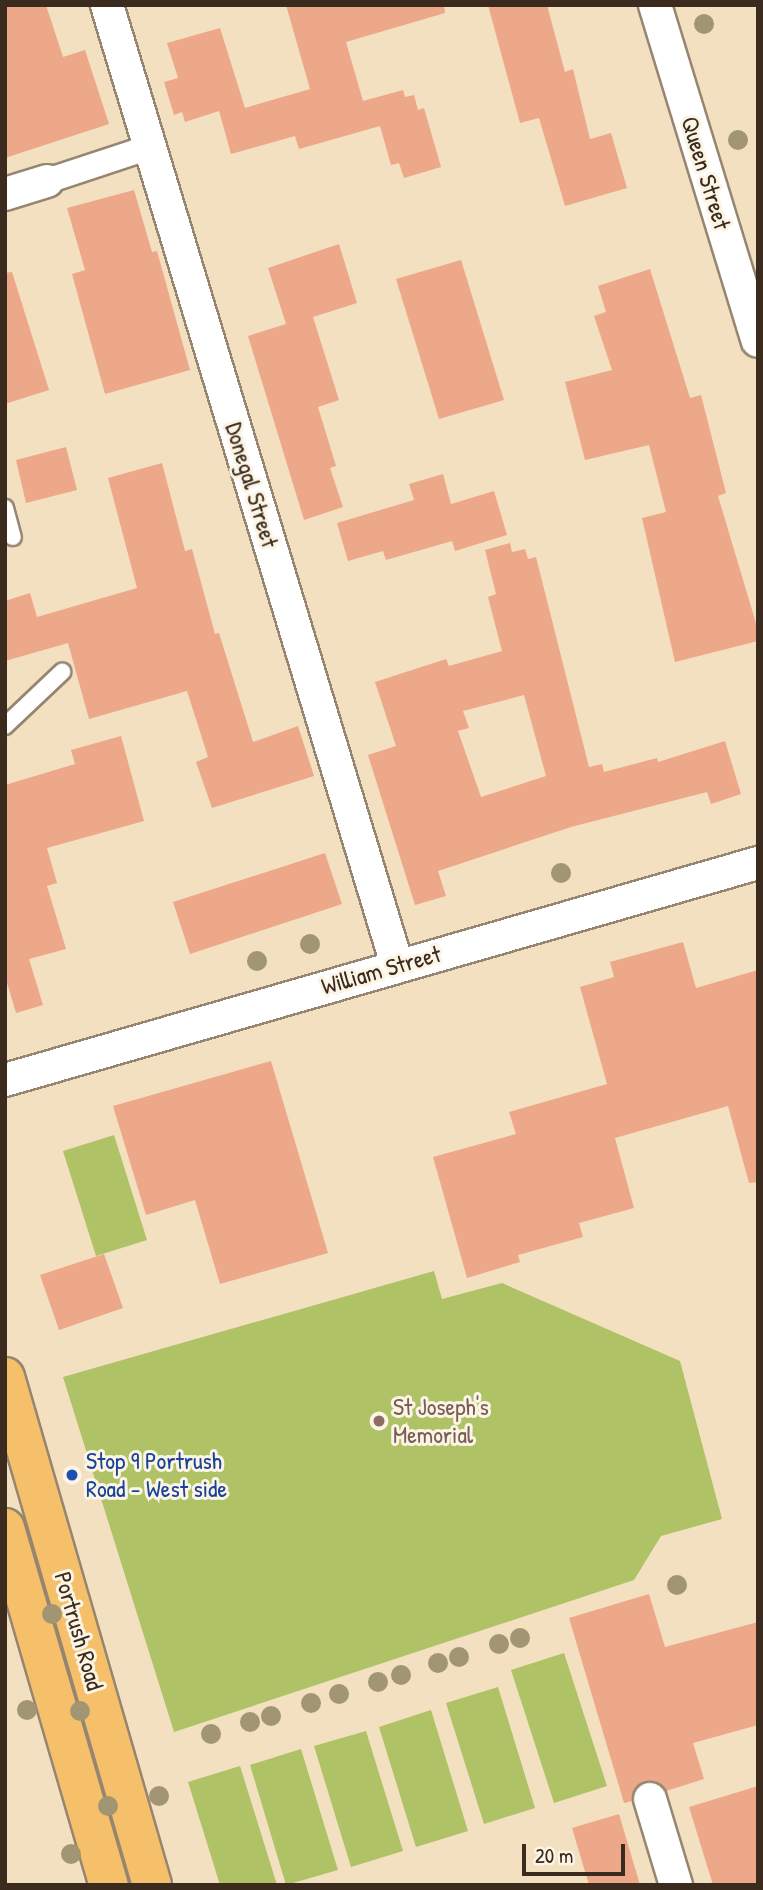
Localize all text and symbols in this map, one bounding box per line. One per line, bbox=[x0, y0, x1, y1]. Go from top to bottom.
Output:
street label: Queen Street bbox=[675, 113, 737, 233]
street label: Donegal Street bbox=[219, 419, 285, 551]
street label: William Street bbox=[318, 939, 444, 1001]
place label: St Joseph's Memorial bbox=[393, 1393, 489, 1449]
marker: St Joseph's Memorial bbox=[371, 1413, 387, 1429]
place label: Stop 9 Portrush Road - West side bbox=[86, 1447, 227, 1503]
marker: Stop 9 Portrush Road - West side bbox=[64, 1467, 80, 1483]
street label: Portrush Road bbox=[48, 1569, 110, 1693]
scale bar bbox=[525, 1830, 628, 1874]
text: 20 m bbox=[535, 1841, 573, 1870]

